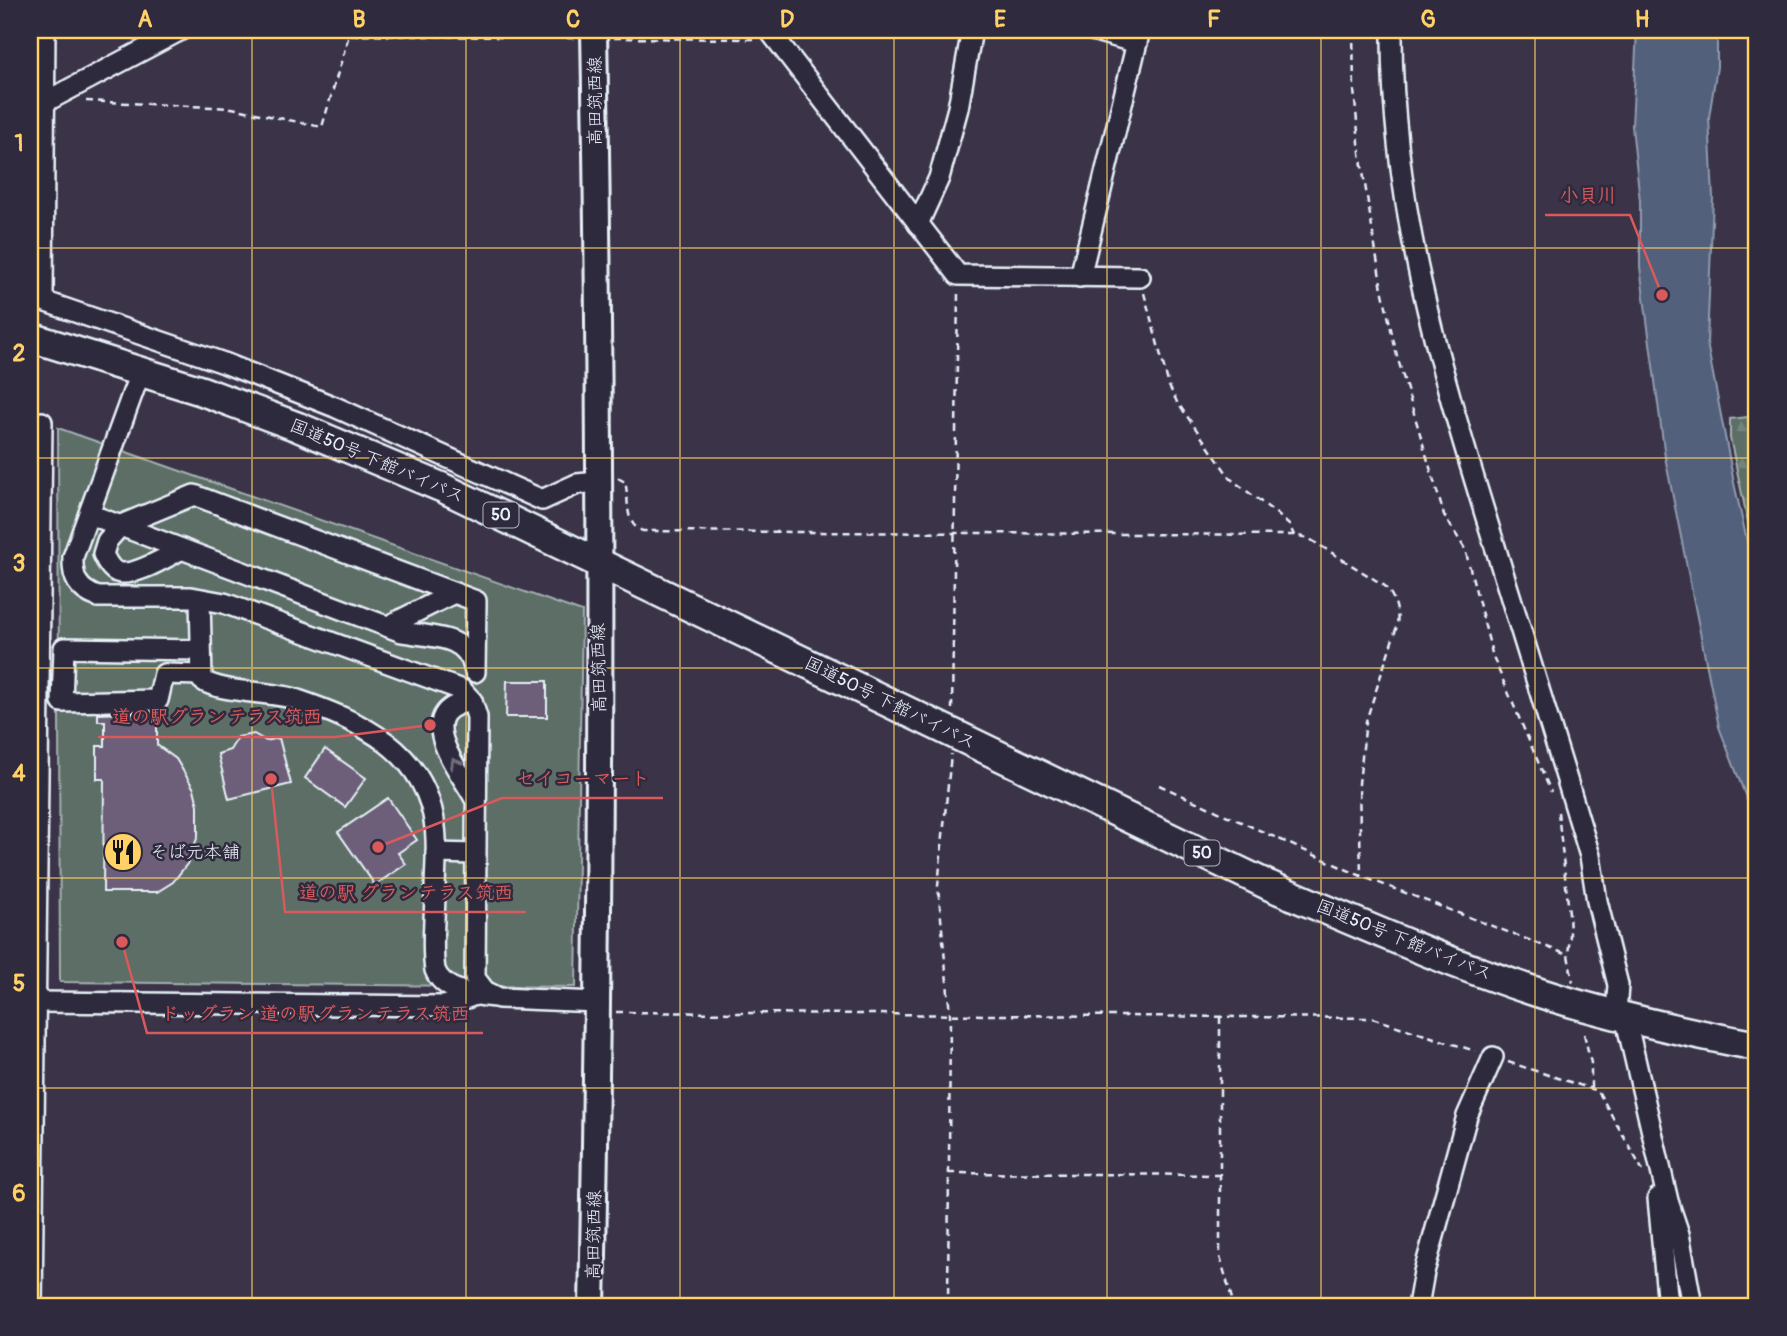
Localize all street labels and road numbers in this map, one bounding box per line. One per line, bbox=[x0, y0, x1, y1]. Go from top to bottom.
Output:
street label: 高田筑西線 bbox=[584, 56, 607, 146]
street label: 国道50号 下館バイパス bbox=[286, 414, 468, 508]
road number: 50 bbox=[484, 502, 518, 528]
street label: 高田筑西線 bbox=[587, 623, 611, 713]
street label: 国道50号 下館バイパス bbox=[801, 652, 979, 754]
road number: 50 bbox=[1184, 840, 1220, 866]
street label: 国道50号 下館バイパス bbox=[1313, 894, 1495, 986]
street label: 高田筑西線 bbox=[582, 1190, 606, 1280]

